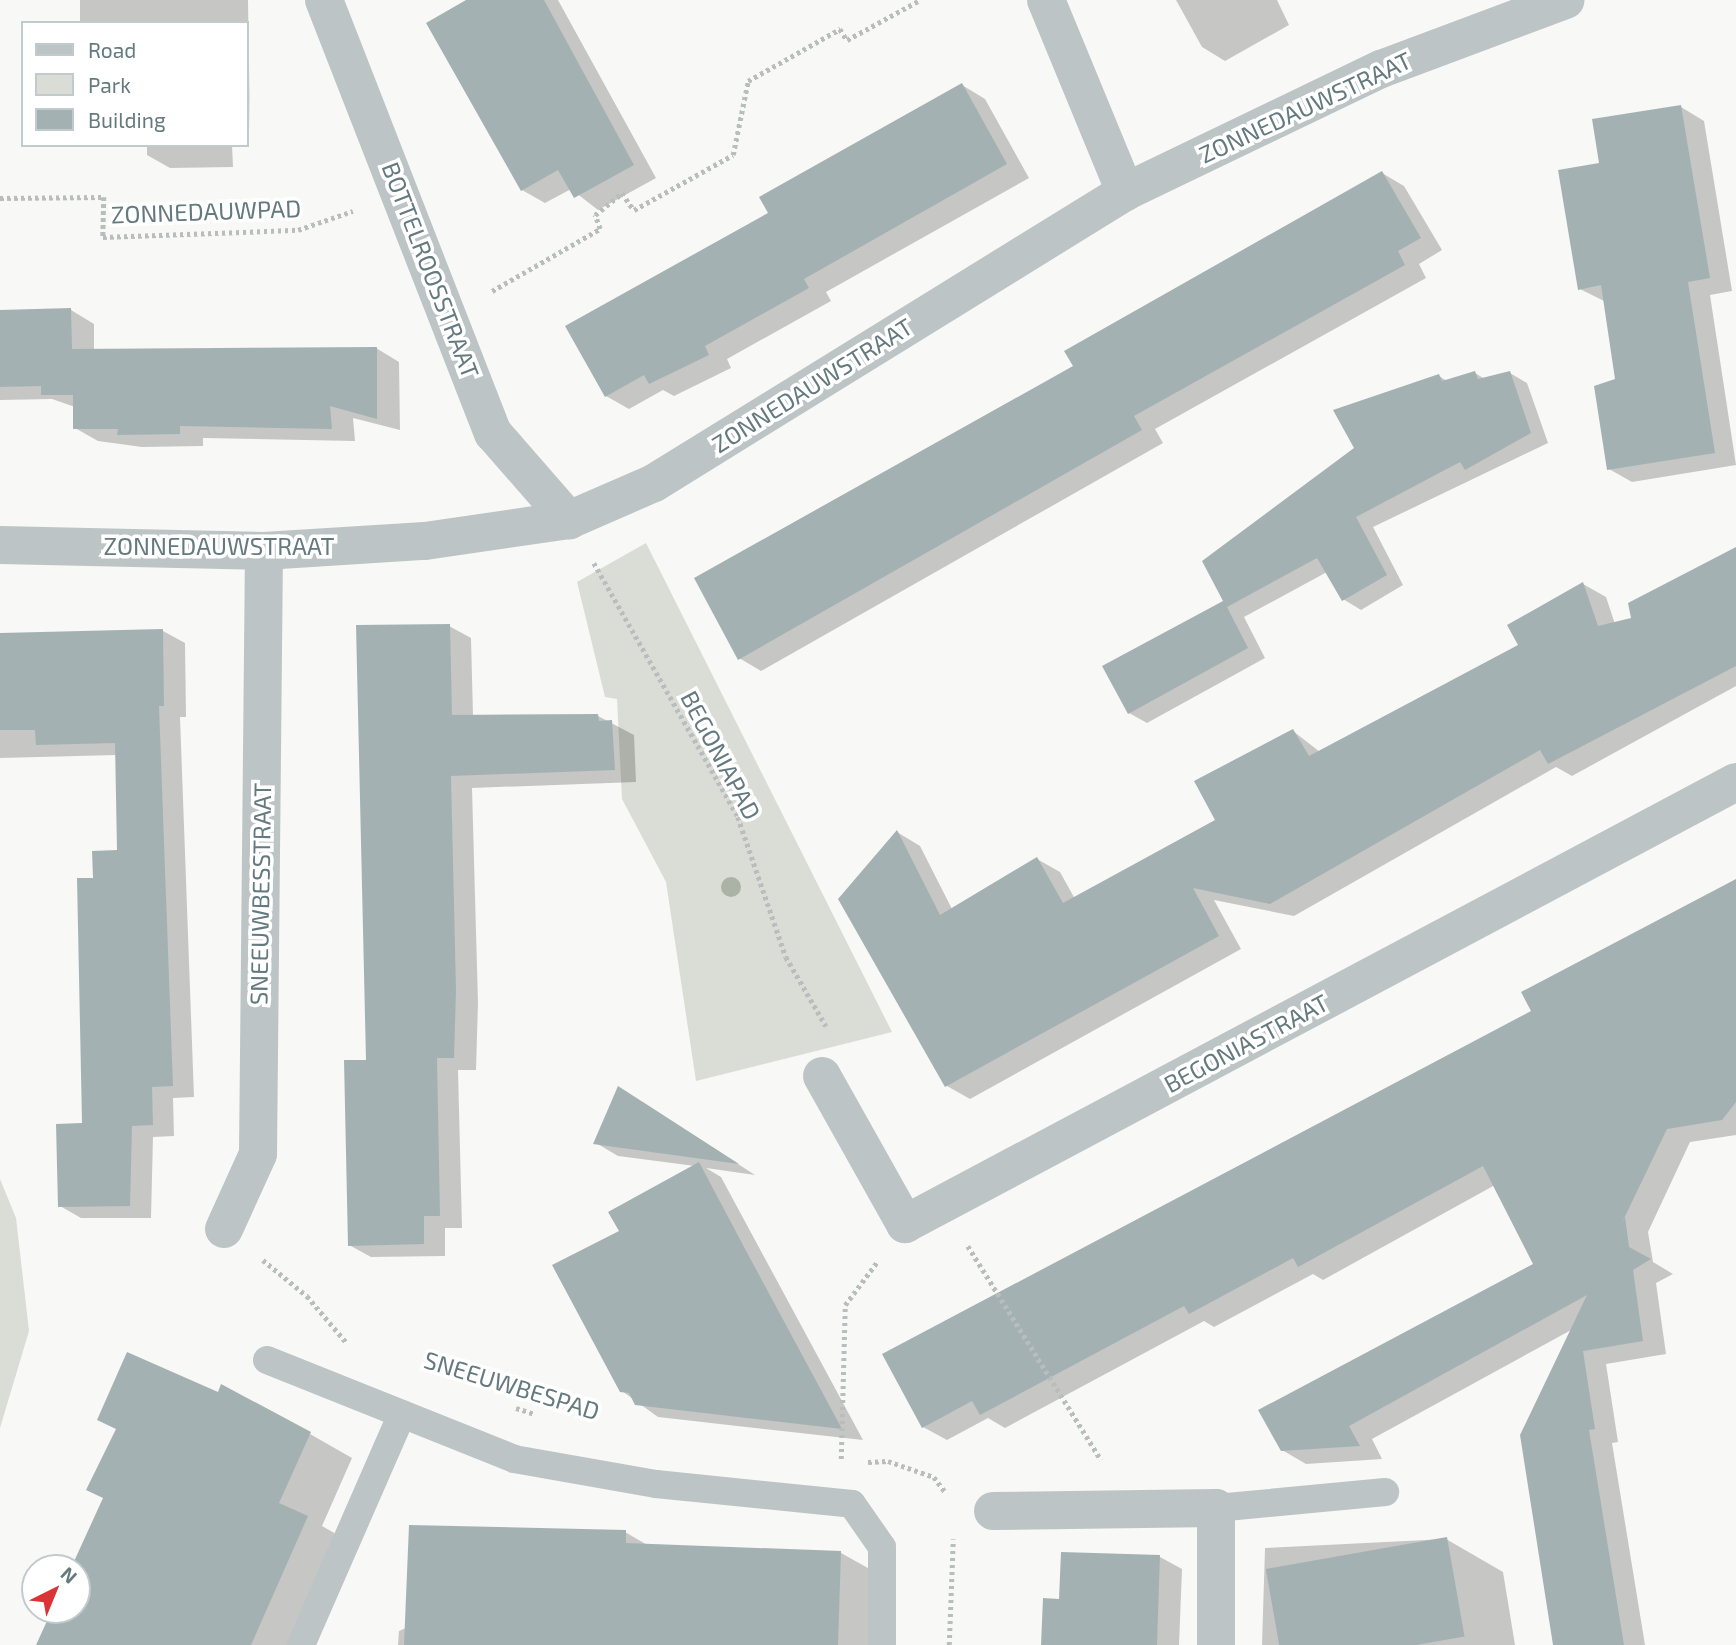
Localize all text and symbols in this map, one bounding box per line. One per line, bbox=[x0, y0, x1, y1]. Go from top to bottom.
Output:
legend bbox=[21, 21, 248, 147]
text: Road bbox=[88, 37, 136, 62]
street label: ZONNEDAUWSTRAAT bbox=[1194, 45, 1416, 169]
text: Park bbox=[88, 72, 131, 97]
text: Building bbox=[88, 107, 166, 132]
street label: BOTTELROOSSTRAAT bbox=[376, 158, 486, 382]
street label: ZONNEDAUWPAD bbox=[110, 193, 302, 229]
street label: ZONNEDAUWSTRAAT bbox=[707, 312, 917, 458]
street label: ZONNEDAUWSTRAAT bbox=[104, 532, 334, 560]
street label: BEGONIAPAD bbox=[675, 686, 767, 824]
street label: SNEEUWBESSTRAAT bbox=[244, 783, 276, 1005]
street label: BEGONIASTRAAT bbox=[1159, 988, 1333, 1098]
street label: SNEEUWBESPAD bbox=[421, 1345, 603, 1425]
north arrow bbox=[21, 1554, 91, 1624]
text: N bbox=[56, 1562, 82, 1588]

